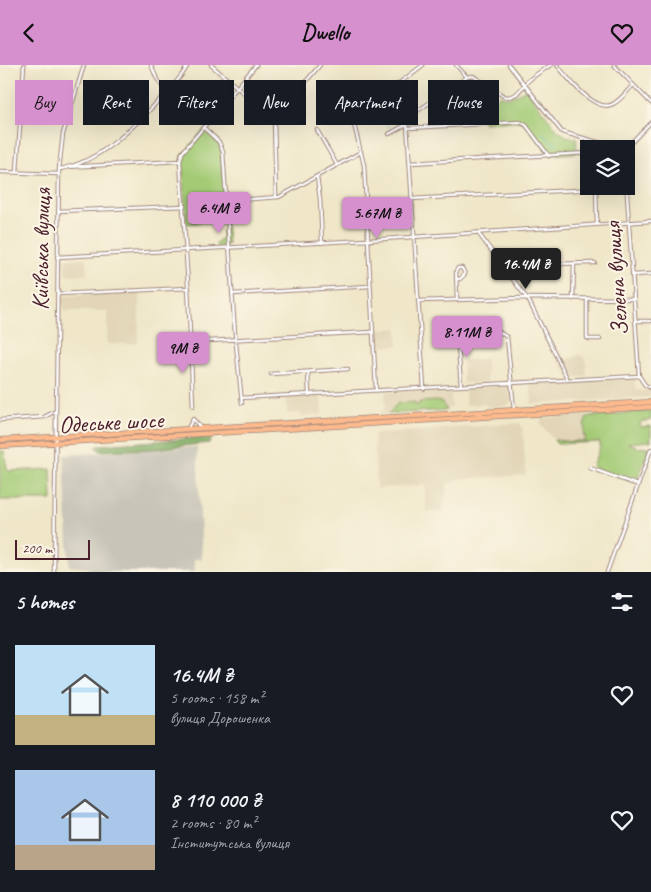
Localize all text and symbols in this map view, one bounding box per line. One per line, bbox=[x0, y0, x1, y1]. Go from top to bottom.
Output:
icon: back bbox=[15, 19, 43, 47]
text: Dwello bbox=[302, 19, 349, 47]
icon: heart bbox=[608, 19, 636, 47]
chip: Buy bbox=[15, 80, 73, 125]
chip: Rent bbox=[83, 80, 149, 125]
chip: Filters bbox=[159, 80, 234, 125]
chip: New bbox=[244, 80, 306, 125]
chip: Apartment bbox=[316, 80, 418, 125]
chip: House bbox=[428, 80, 499, 125]
map controls bbox=[580, 140, 635, 195]
button: layers bbox=[580, 140, 635, 195]
street label: Київська вулиця bbox=[25, 186, 57, 310]
pin: 6.4M ₴ bbox=[178, 191, 260, 234]
pin: 5.67M ₴ bbox=[331, 197, 423, 239]
text: 6.4M ₴ bbox=[199, 198, 239, 218]
text: 5.67M ₴ bbox=[353, 203, 401, 223]
street label: Зелена вулиця bbox=[597, 219, 635, 337]
pin: 16.4M ₴ bbox=[480, 247, 572, 290]
text: 16.4M ₴ bbox=[502, 254, 550, 274]
pin: 8.11M ₴ bbox=[421, 315, 513, 358]
text: 8.11M ₴ bbox=[443, 322, 491, 342]
pin: 9M ₴ bbox=[153, 331, 213, 374]
text: 9M ₴ bbox=[168, 338, 198, 358]
street label: Одеське шосе bbox=[58, 404, 166, 440]
scale bar bbox=[15, 537, 90, 560]
text: 200 m bbox=[22, 540, 52, 557]
icon: filters bbox=[608, 588, 636, 616]
text: 5 homes bbox=[15, 589, 74, 615]
text: 16.4M ₴ bbox=[170, 662, 233, 688]
icon: home bbox=[55, 665, 115, 725]
icon: heart bbox=[608, 681, 636, 709]
text: 5 rooms · 158 m² bbox=[170, 688, 264, 708]
text: вулиця Дорошенка bbox=[170, 708, 270, 728]
text: 8 110 000 ₴ bbox=[170, 787, 261, 813]
icon: home bbox=[55, 790, 115, 850]
icon: heart bbox=[608, 806, 636, 834]
text: 2 rooms · 80 m² bbox=[170, 813, 256, 833]
text: Інститутська вулиця bbox=[170, 833, 289, 853]

